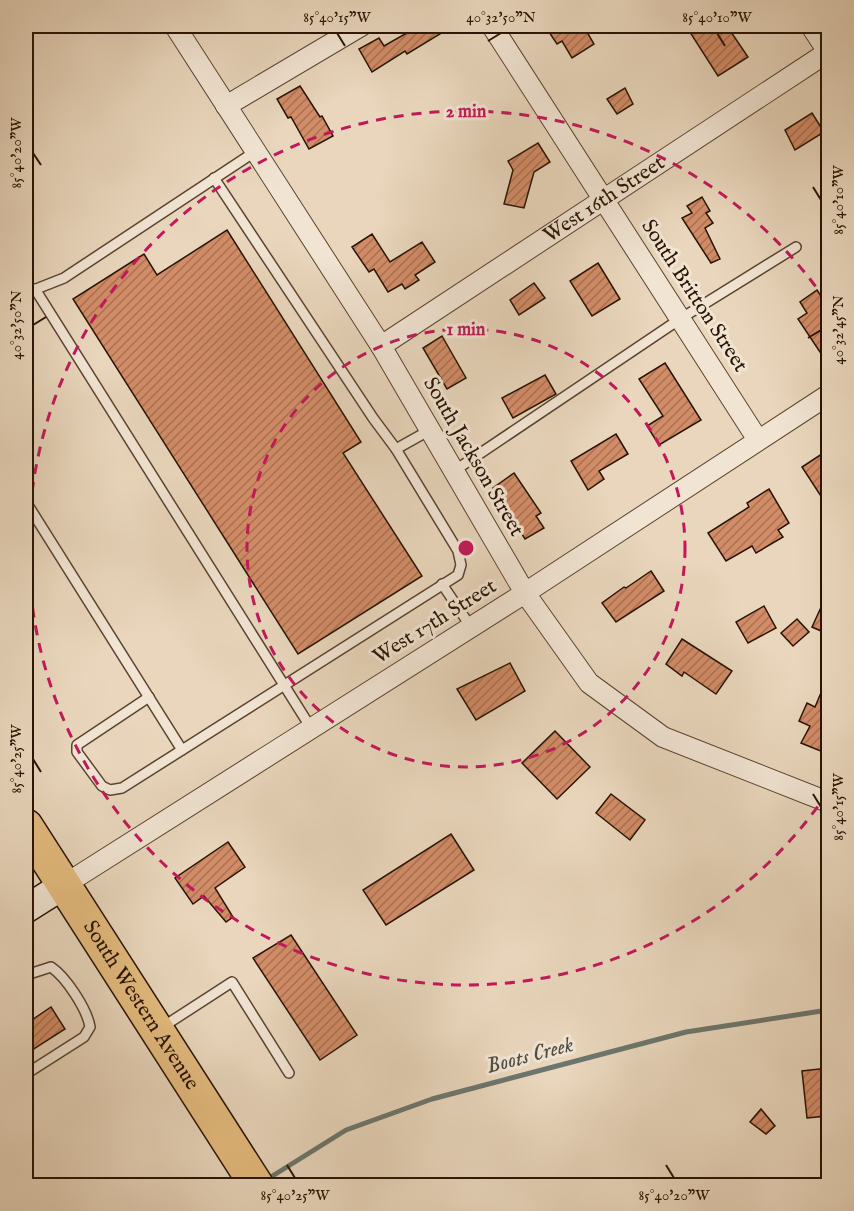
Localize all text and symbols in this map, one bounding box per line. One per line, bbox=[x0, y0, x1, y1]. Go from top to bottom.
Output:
text: 85°40'15"W bbox=[303, 8, 372, 27]
text: 40°32'50"N bbox=[466, 8, 536, 27]
text: 85°40'10"W bbox=[682, 8, 752, 27]
text: 2 min bbox=[446, 101, 487, 124]
text: 85°40'20"W bbox=[7, 117, 26, 189]
street label: West 16th Street bbox=[538, 150, 670, 249]
text: 85°40'10"W bbox=[829, 165, 848, 235]
street label: South Britton Street bbox=[635, 215, 753, 377]
text: 40°32'50"N bbox=[7, 290, 26, 360]
text: 40°32'45"N bbox=[829, 295, 848, 365]
text: 1 min bbox=[447, 319, 486, 342]
street label: South Jackson Street bbox=[416, 372, 530, 542]
centre of rings bbox=[456, 538, 476, 558]
street label: West 17th Street bbox=[368, 573, 502, 671]
text: 85°40'25"W bbox=[7, 724, 26, 794]
text: 85°40'15"W bbox=[829, 772, 848, 841]
street label: South Western Avenue bbox=[77, 915, 206, 1096]
water label: Boots Creek bbox=[483, 1031, 577, 1081]
text: 85°40'25"W bbox=[260, 1186, 330, 1205]
text: 85°40'20"W bbox=[638, 1186, 710, 1205]

